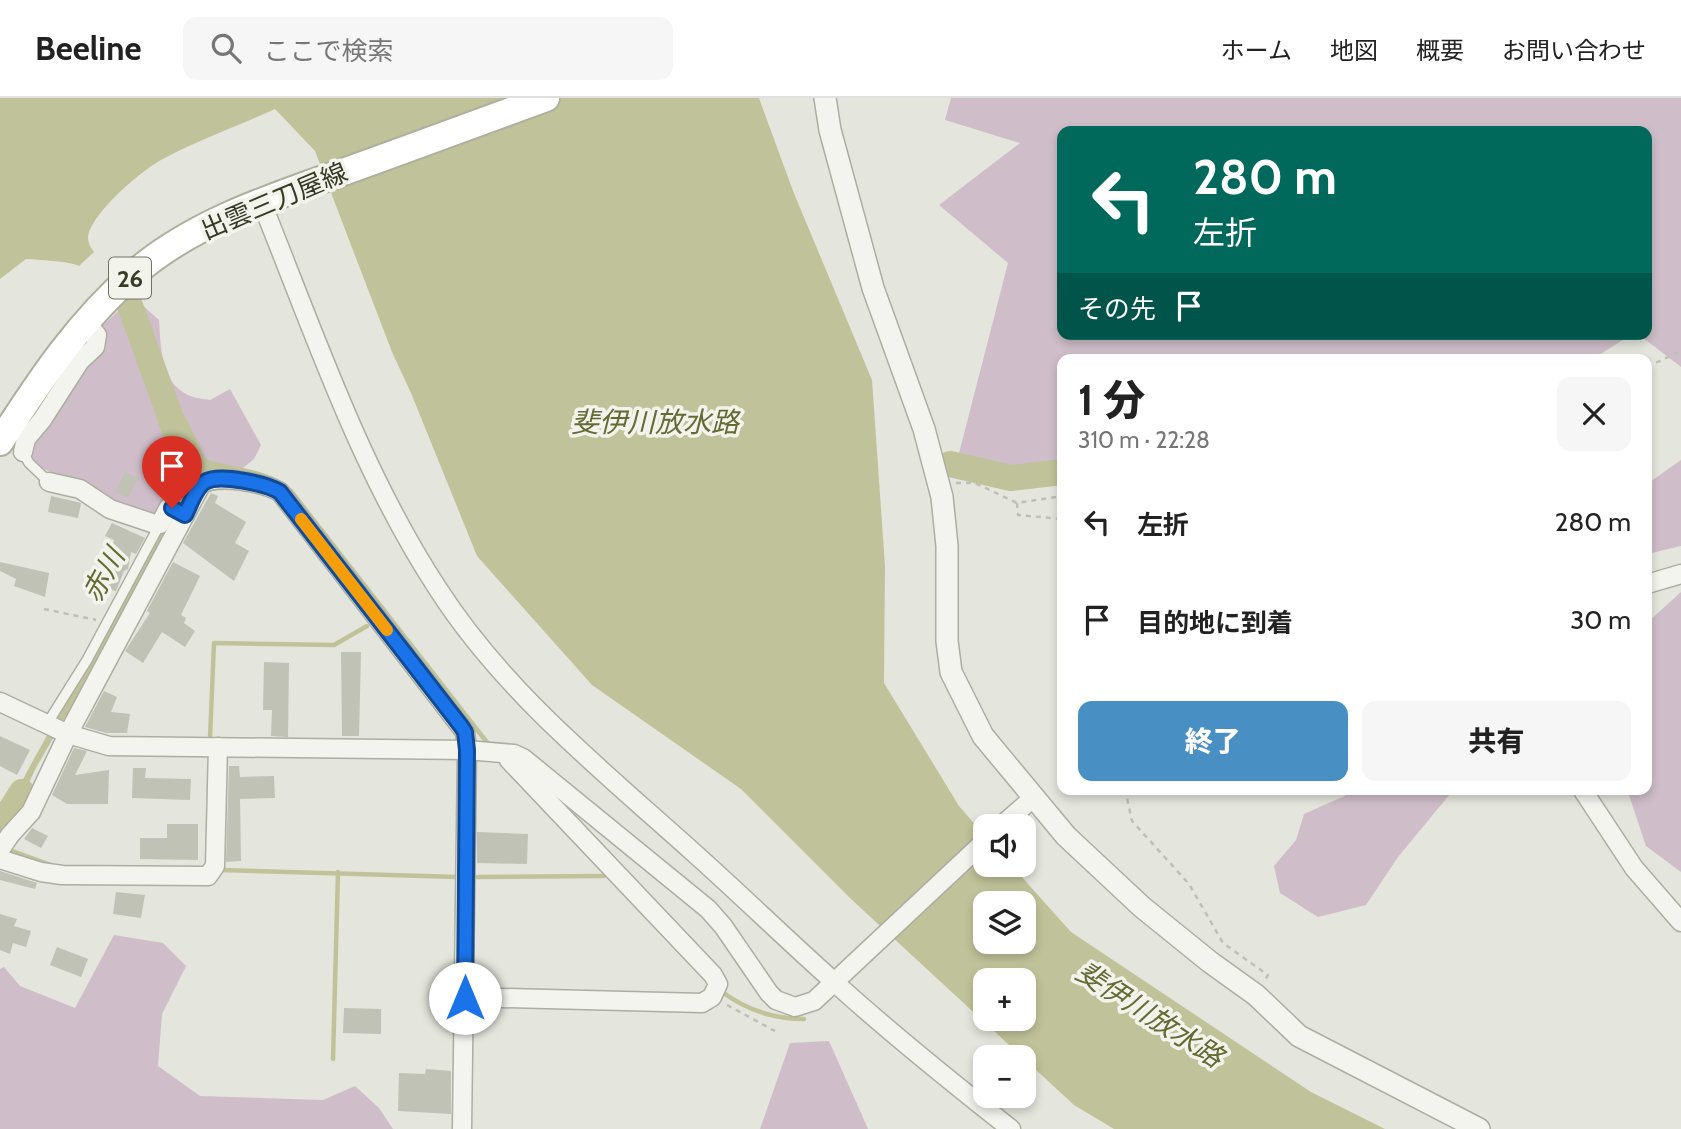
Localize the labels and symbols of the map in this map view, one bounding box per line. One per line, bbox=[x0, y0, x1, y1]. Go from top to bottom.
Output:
street label: 出雲三刀屋線 bbox=[196, 156, 352, 246]
road number: 26 bbox=[109, 258, 151, 298]
water label: 斐伊川放水路 bbox=[571, 405, 741, 439]
pin bbox=[142, 436, 202, 508]
water label: 赤川 bbox=[75, 540, 133, 608]
water label: 斐伊川放水路 bbox=[1070, 954, 1231, 1075]
position arrow bbox=[428, 961, 502, 1035]

